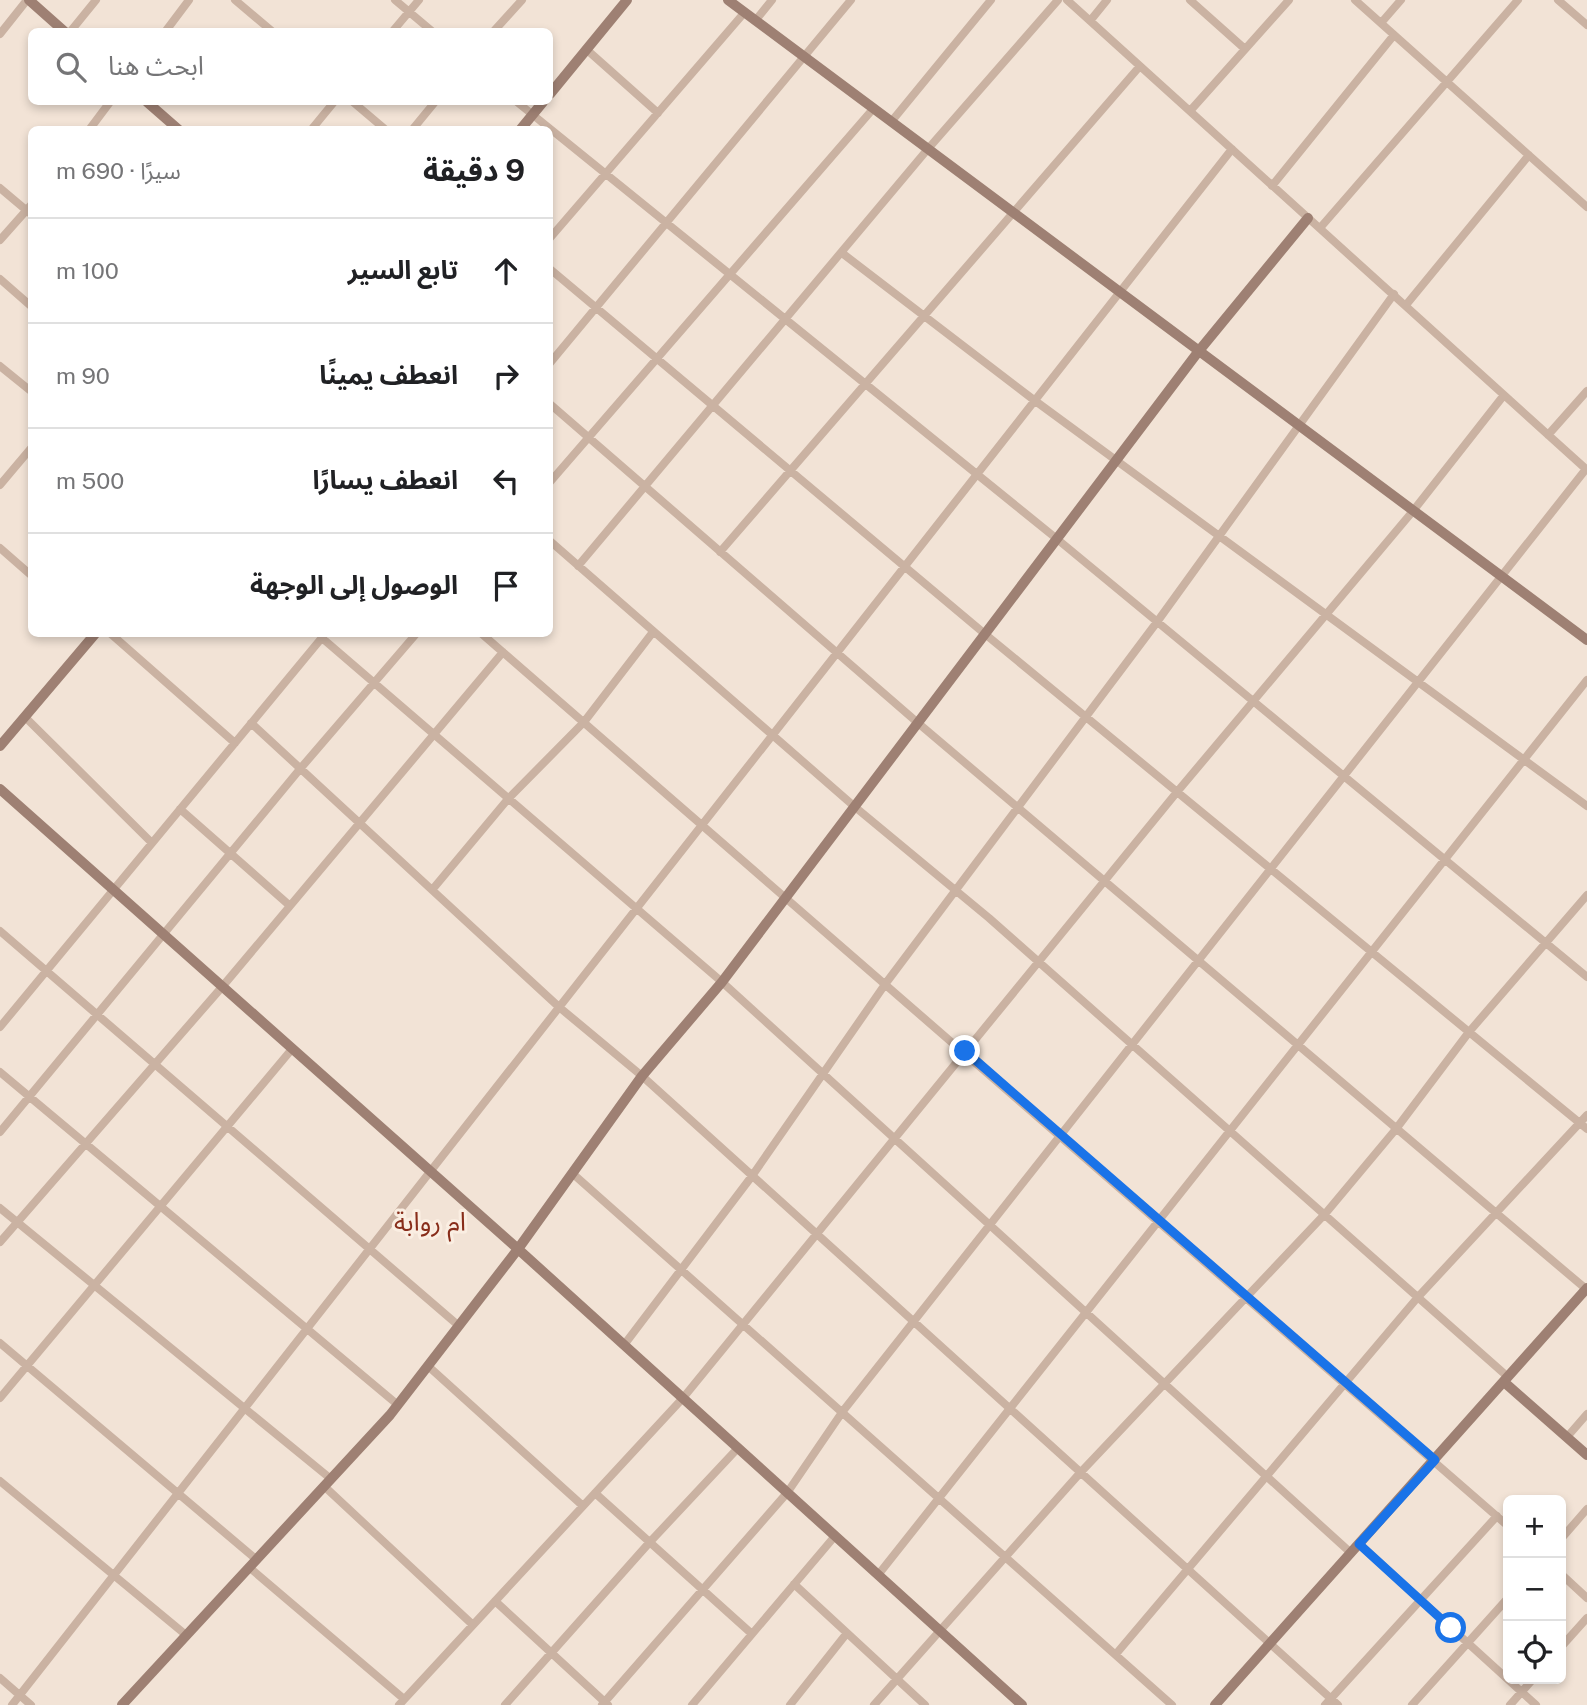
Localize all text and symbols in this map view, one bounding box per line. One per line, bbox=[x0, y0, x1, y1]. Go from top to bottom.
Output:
search box bbox=[28, 28, 553, 105]
icon: search bbox=[52, 48, 90, 86]
text: ابحث هنا bbox=[108, 50, 204, 81]
text: 9 دقيقة bbox=[423, 152, 525, 188]
text: سيرًا · 690 m bbox=[56, 157, 181, 184]
icon: ahead bbox=[487, 252, 525, 290]
text: تابع السير bbox=[348, 254, 458, 285]
text: 100 m bbox=[56, 257, 119, 284]
icon: right bbox=[487, 357, 525, 395]
text: انعطف يمينًا bbox=[319, 359, 458, 390]
text: 90 m bbox=[56, 362, 110, 389]
icon: left bbox=[487, 462, 525, 500]
text: انعطف يسارًا bbox=[312, 464, 458, 495]
text: 500 m bbox=[56, 467, 124, 494]
icon: arrive bbox=[487, 567, 525, 605]
text: الوصول إلى الوجهة bbox=[250, 569, 458, 600]
route end bbox=[949, 1035, 980, 1066]
district label: ام روابة bbox=[394, 1206, 466, 1242]
map controls bbox=[1503, 1495, 1566, 1684]
button: + bbox=[1503, 1495, 1566, 1558]
button: − bbox=[1503, 1558, 1566, 1621]
route start bbox=[1435, 1612, 1466, 1643]
button: locate bbox=[1503, 1621, 1566, 1684]

